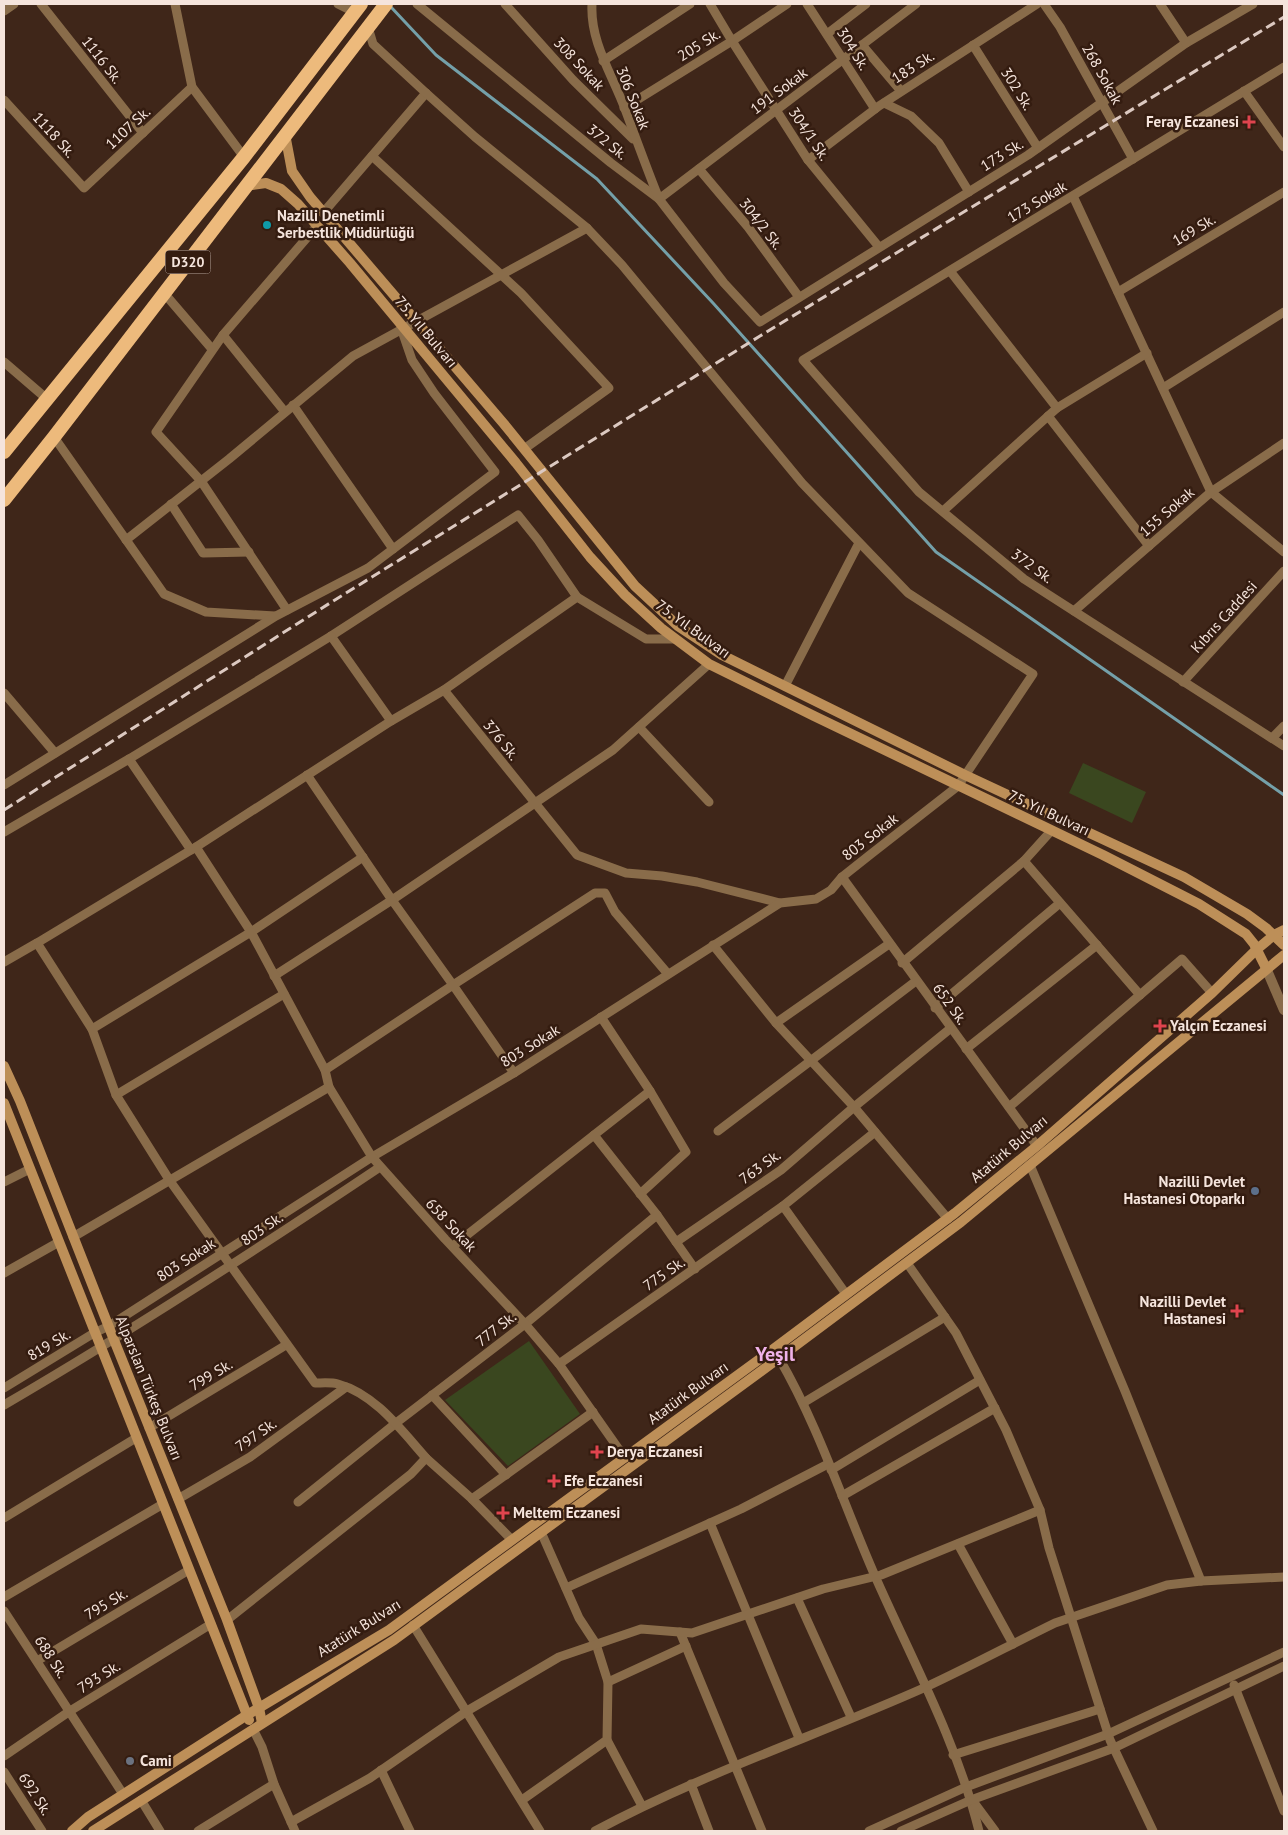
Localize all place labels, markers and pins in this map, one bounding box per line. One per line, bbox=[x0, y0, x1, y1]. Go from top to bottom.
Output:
place label: Feray Eczanesi bbox=[1146, 112, 1239, 131]
marker: Feray Eczanesi bbox=[1243, 116, 1255, 128]
place label: Nazilli Denetimli Serbestlik Müdürlüğü bbox=[277, 206, 414, 242]
marker: Nazilli Denetimli Serbestlik Müdürlüğü bbox=[261, 219, 273, 231]
place label: Yalçın Eczanesi bbox=[1169, 1016, 1267, 1035]
marker: Yalçın Eczanesi bbox=[1154, 1020, 1166, 1032]
place label: Nazilli Devlet Hastanesi Otoparkı bbox=[1124, 1172, 1246, 1208]
marker: Nazilli Devlet Hastanesi Otoparkı bbox=[1249, 1185, 1261, 1197]
place label: Nazilli Devlet Hastanesi bbox=[1140, 1292, 1227, 1328]
marker: Nazilli Devlet Hastanesi bbox=[1230, 1304, 1244, 1318]
place label: Derya Eczanesi bbox=[607, 1442, 703, 1461]
marker: Derya Eczanesi bbox=[591, 1446, 603, 1458]
place label: Efe Eczanesi bbox=[564, 1471, 643, 1490]
marker: Efe Eczanesi bbox=[548, 1475, 560, 1487]
place label: Meltem Eczanesi bbox=[513, 1503, 620, 1522]
marker: Meltem Eczanesi bbox=[497, 1507, 509, 1519]
place label: Cami bbox=[140, 1751, 172, 1770]
marker: Cami bbox=[124, 1755, 136, 1767]

